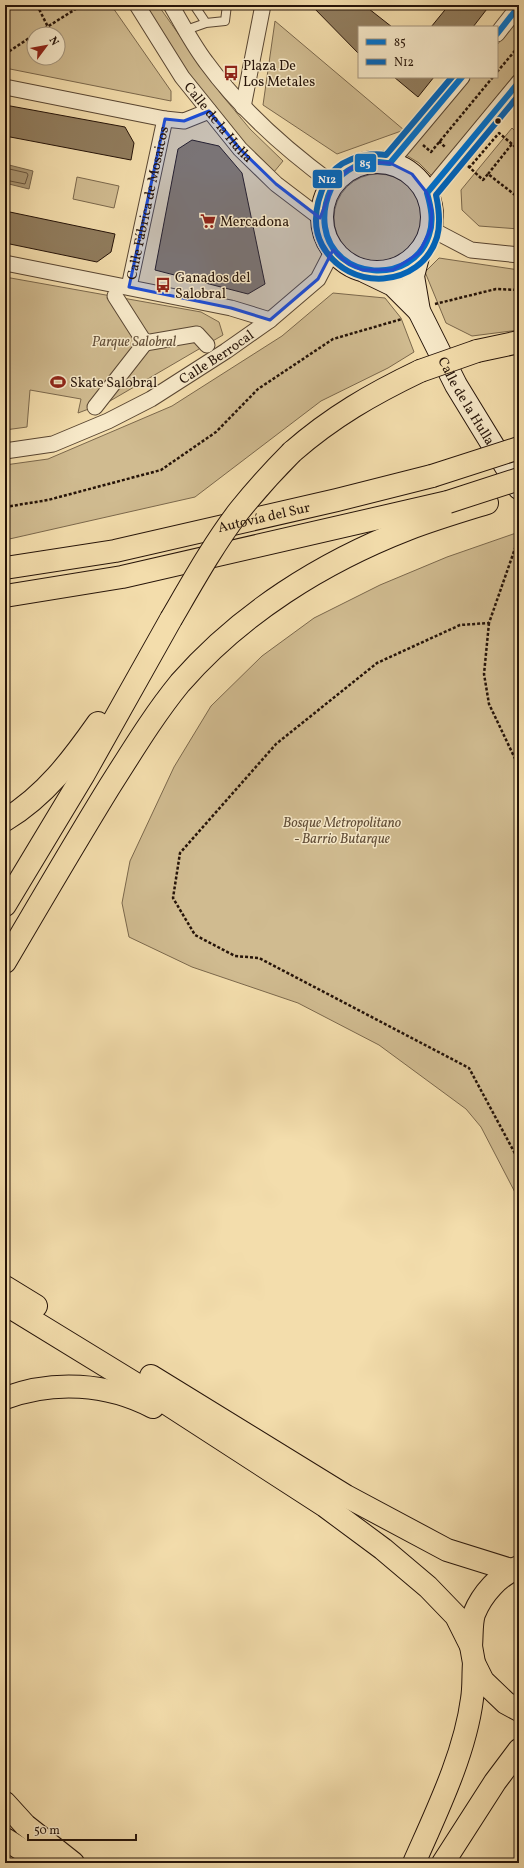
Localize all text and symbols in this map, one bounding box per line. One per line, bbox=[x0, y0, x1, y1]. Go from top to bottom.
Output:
north arrow bbox=[26, 26, 66, 66]
legend bbox=[358, 26, 498, 78]
text: N bbox=[45, 34, 62, 49]
text: 85 bbox=[394, 35, 406, 51]
text: N12 bbox=[394, 55, 414, 71]
place label: Plaza De Los Metales bbox=[243, 57, 315, 92]
bus stop icon: Plaza De Los Metales bbox=[222, 64, 240, 82]
street label: Calle de la Hulla bbox=[179, 79, 256, 167]
unlabelled marker bbox=[493, 116, 503, 126]
street label: Calle Fábrica de Mosaicos bbox=[123, 125, 174, 282]
line badge: 85 bbox=[354, 153, 377, 173]
text: 85 bbox=[359, 157, 371, 172]
line badge: N12 bbox=[312, 169, 343, 189]
text: N12 bbox=[318, 173, 336, 188]
supermarket icon: Mercadona bbox=[199, 212, 217, 230]
place label: Mercadona bbox=[220, 213, 289, 232]
place label: Ganados del Salobral bbox=[175, 269, 250, 304]
bus stop icon: Ganados del Salobral bbox=[154, 276, 172, 294]
street label: Calle Berrocal bbox=[176, 326, 258, 390]
park label: Parque Salobral bbox=[92, 333, 177, 352]
street label: Calle de la Hulla bbox=[432, 354, 499, 449]
sports icon: Skate Salobral bbox=[49, 373, 67, 391]
place label: Skate Salobral bbox=[70, 374, 157, 393]
street label: Autovía del Sur bbox=[216, 498, 312, 538]
park label: Bosque Metropolitano - Barrio Butarque bbox=[283, 814, 402, 849]
scale bar bbox=[28, 1816, 136, 1842]
text: 50 m bbox=[34, 1823, 60, 1839]

